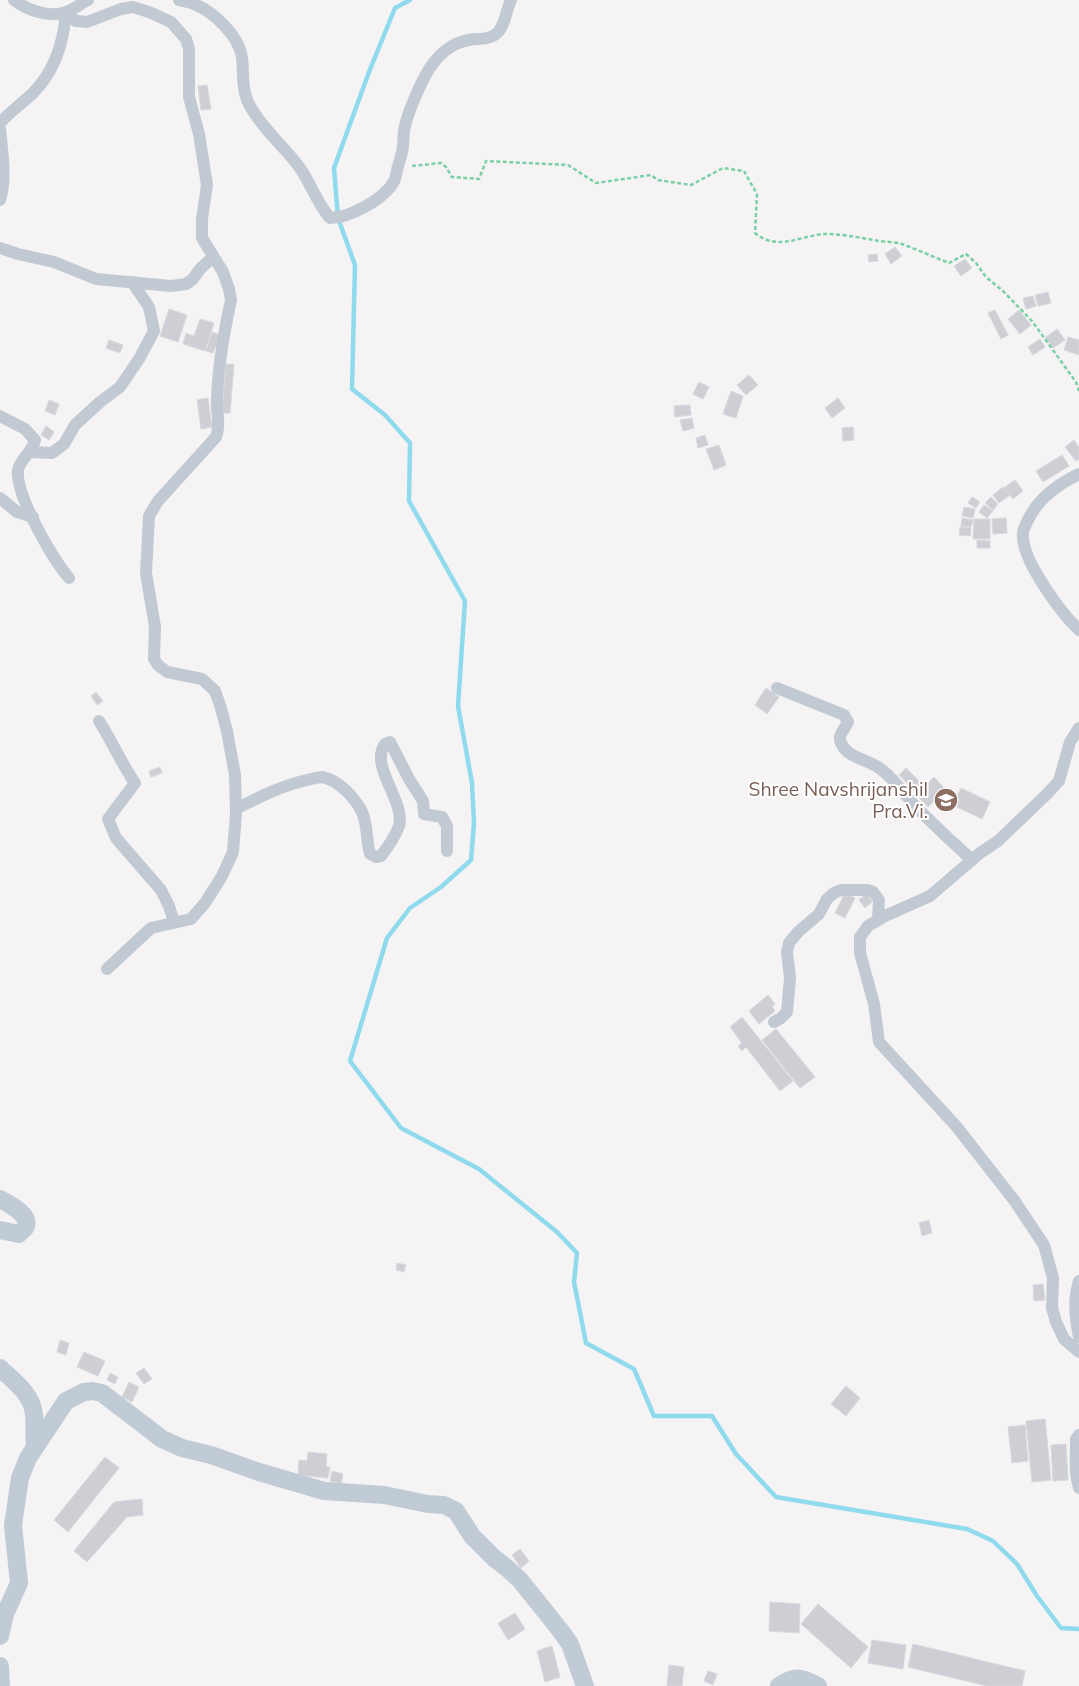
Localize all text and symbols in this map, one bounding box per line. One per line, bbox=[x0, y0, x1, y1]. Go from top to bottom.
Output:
place label: Shree Navshrijanshil Pra.Vi. bbox=[749, 777, 928, 823]
school or university icon: Shree Navshrijanshil Pra.Vi. bbox=[933, 787, 959, 813]

